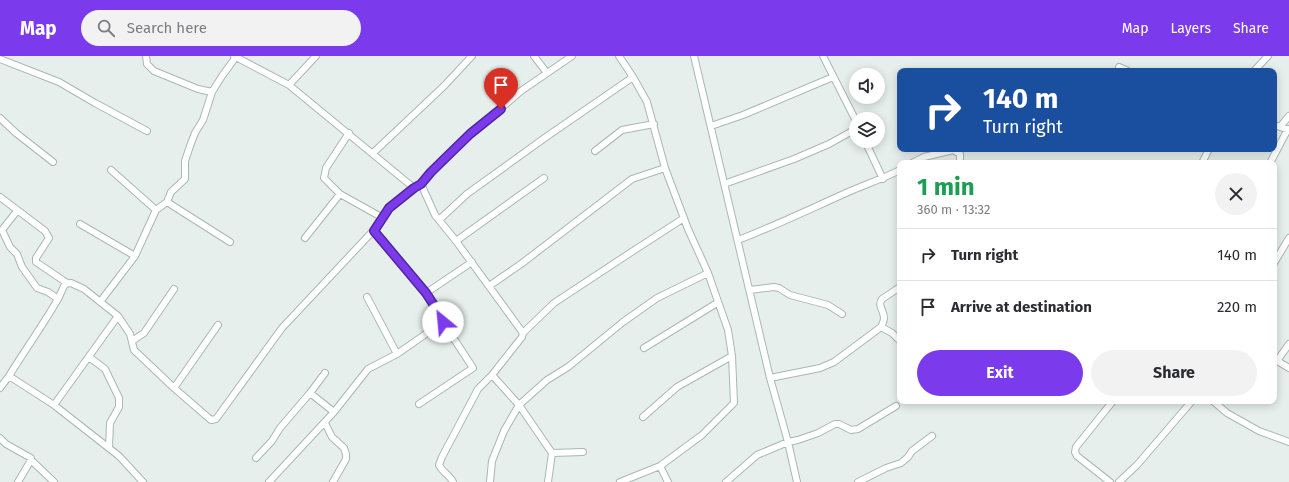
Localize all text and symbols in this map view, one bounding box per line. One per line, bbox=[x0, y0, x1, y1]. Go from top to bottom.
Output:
search box bbox=[81, 10, 361, 46]
text: Map bbox=[20, 17, 57, 40]
icon: search bbox=[95, 17, 117, 39]
text: Search here bbox=[127, 19, 207, 37]
text: Map bbox=[1122, 20, 1148, 37]
text: Layers bbox=[1170, 20, 1211, 37]
text: Share bbox=[1233, 20, 1269, 37]
pin bbox=[484, 68, 518, 109]
map controls bbox=[849, 68, 885, 148]
button: sound bbox=[849, 68, 885, 104]
icon: arrive bbox=[490, 74, 512, 96]
text: 140 m bbox=[983, 82, 1059, 115]
icon: right bbox=[917, 84, 969, 136]
button: layers bbox=[849, 112, 885, 148]
text: Turn right bbox=[983, 116, 1063, 138]
text: 1 min bbox=[917, 173, 975, 201]
button: close bbox=[1215, 173, 1257, 215]
text: 360 m · 13:32 bbox=[917, 202, 990, 217]
icon: right bbox=[917, 244, 939, 266]
text: Turn right bbox=[951, 246, 1018, 264]
text: 140 m bbox=[1217, 246, 1257, 264]
icon: arrive bbox=[917, 296, 939, 318]
text: Arrive at destination bbox=[951, 298, 1092, 316]
text: 220 m bbox=[1217, 298, 1257, 316]
position arrow bbox=[422, 301, 464, 343]
button: Exit bbox=[917, 350, 1083, 396]
button: Share bbox=[1091, 350, 1257, 396]

